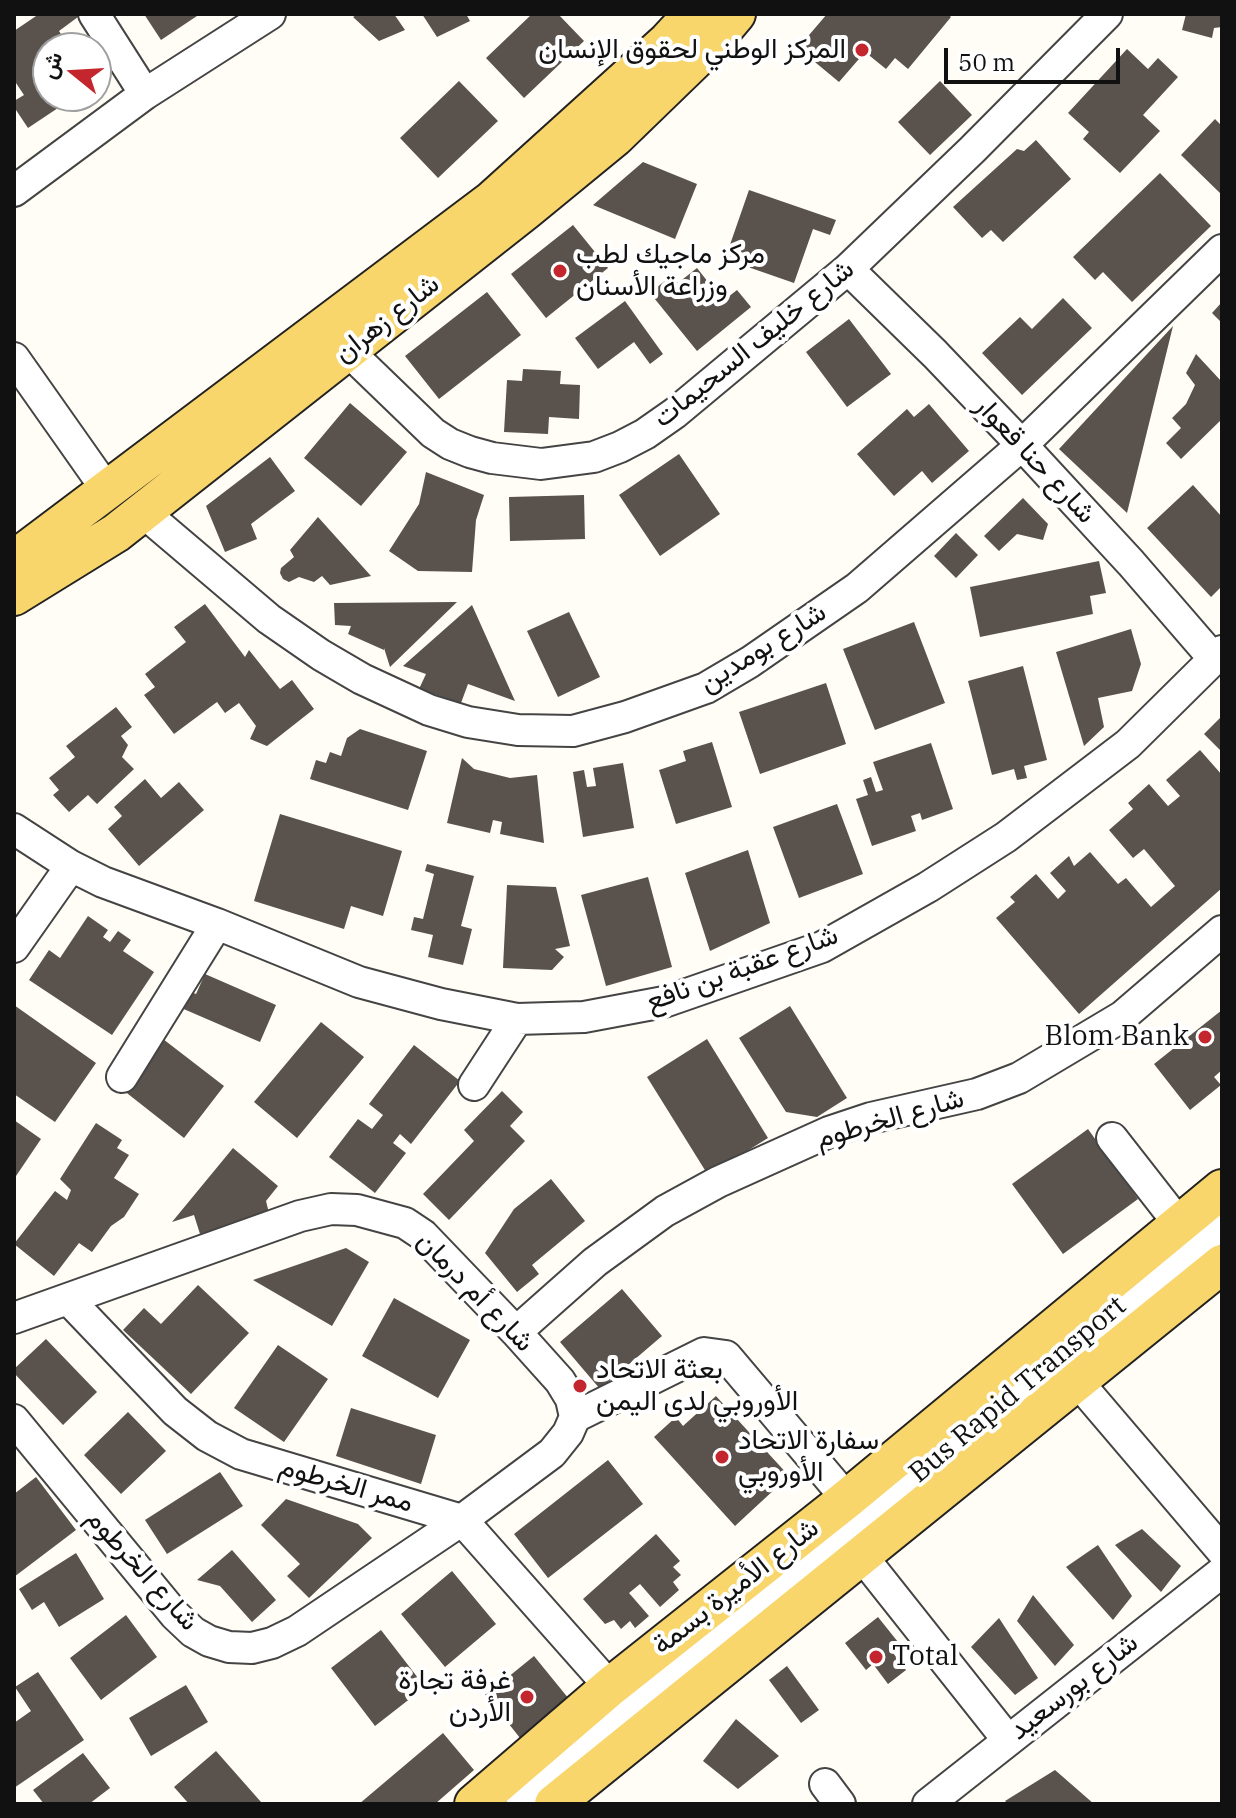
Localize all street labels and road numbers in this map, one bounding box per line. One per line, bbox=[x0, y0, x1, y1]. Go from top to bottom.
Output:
street label: شارع خليف السحيمات bbox=[647, 253, 861, 435]
street label: شارع زهران bbox=[328, 268, 446, 370]
street label: شارع حنا قعوار bbox=[967, 389, 1103, 531]
street label: شارع بومدين bbox=[693, 596, 833, 700]
street label: شارع عقبة بن نافع bbox=[641, 919, 843, 1019]
street label: شارع الخرطوم bbox=[812, 1082, 968, 1156]
street label: شارع أم درمان bbox=[409, 1225, 541, 1359]
street label: Bus Rapid Transport bbox=[903, 1290, 1133, 1490]
street label: ممر الخرطوم bbox=[275, 1450, 417, 1520]
street label: شارع الخرطوم bbox=[79, 1502, 205, 1638]
street label: شارع الأميرة بسمة bbox=[646, 1512, 826, 1662]
street label: شارع بورسعيد bbox=[1003, 1626, 1145, 1748]

